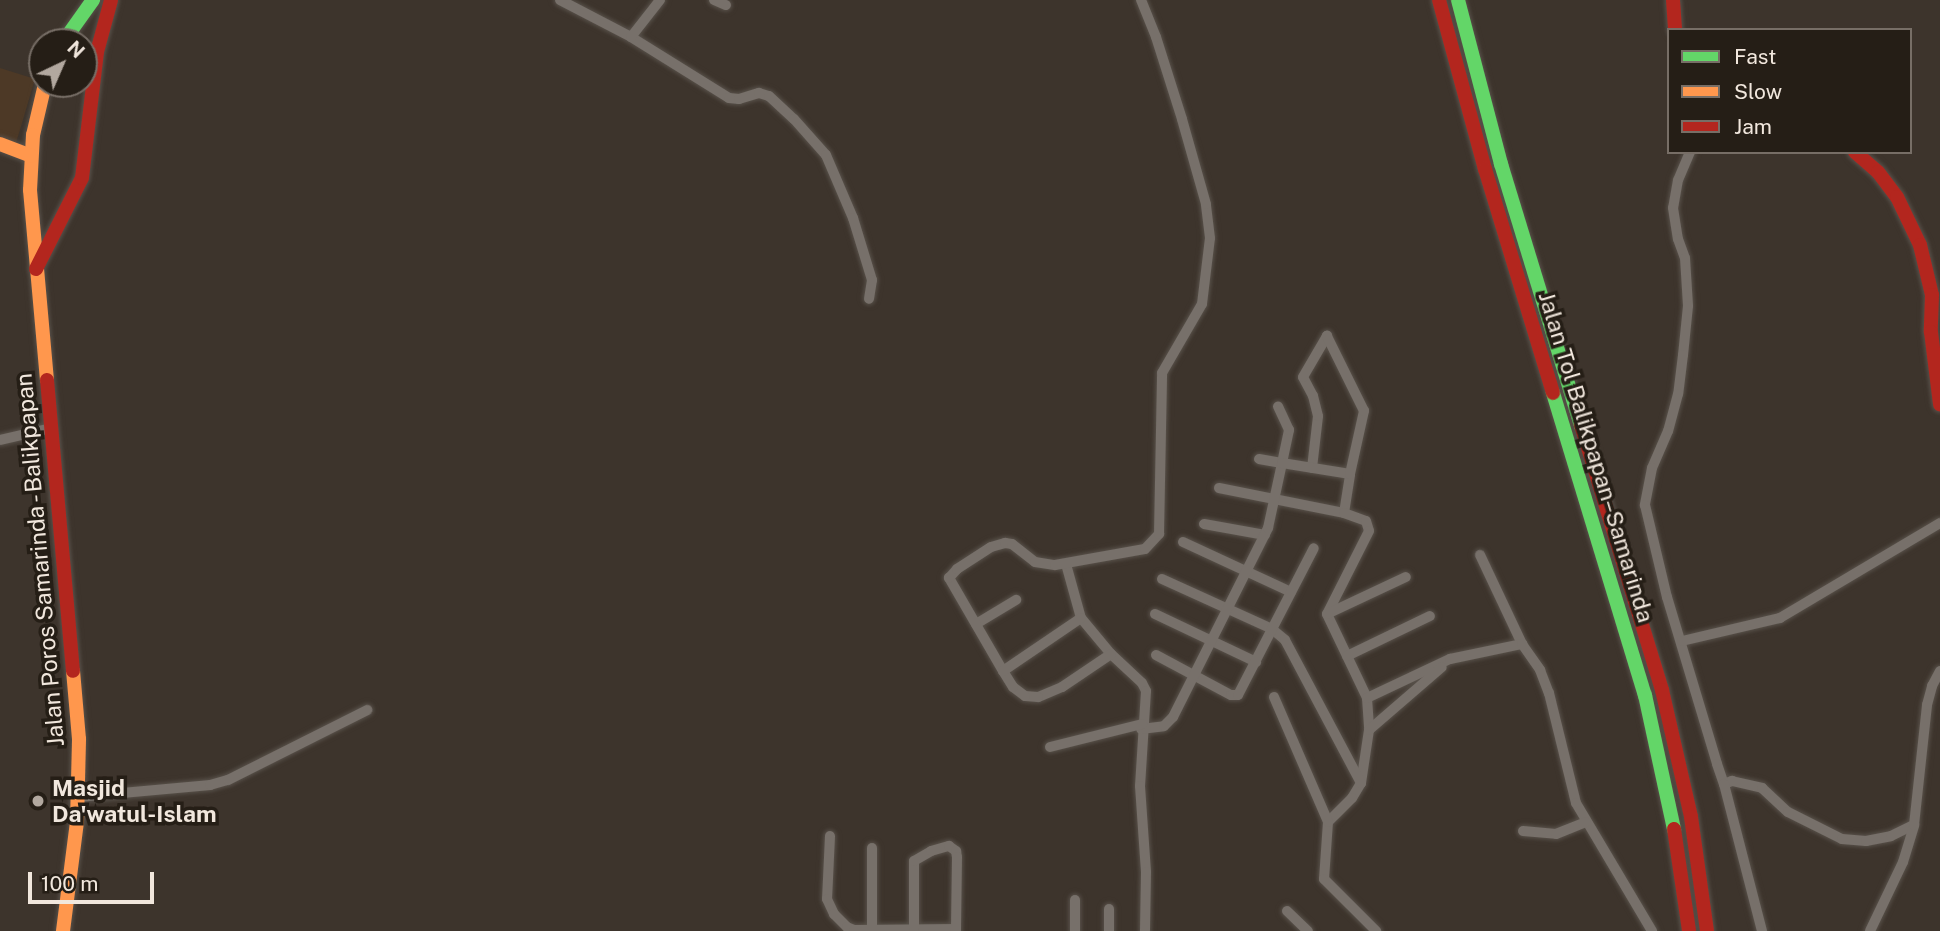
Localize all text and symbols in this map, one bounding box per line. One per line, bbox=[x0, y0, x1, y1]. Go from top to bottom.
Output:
north arrow bbox=[28, 28, 98, 98]
legend bbox=[1667, 28, 1912, 154]
text: N bbox=[63, 36, 89, 62]
text: Fast bbox=[1734, 44, 1776, 69]
text: Slow bbox=[1734, 79, 1782, 104]
text: Jam bbox=[1734, 114, 1772, 139]
street label: Jalan Tol Balikpapan–Samarinda bbox=[1532, 288, 1660, 626]
street label: Jalan Poros Samarinda - Balikpapan bbox=[10, 369, 70, 751]
place label: Masjid Da'watul-Islam bbox=[52, 774, 217, 828]
marker: Masjid Da'watul-Islam bbox=[30, 793, 46, 809]
scale bar bbox=[32, 858, 158, 902]
text: 100 m bbox=[41, 871, 98, 896]

